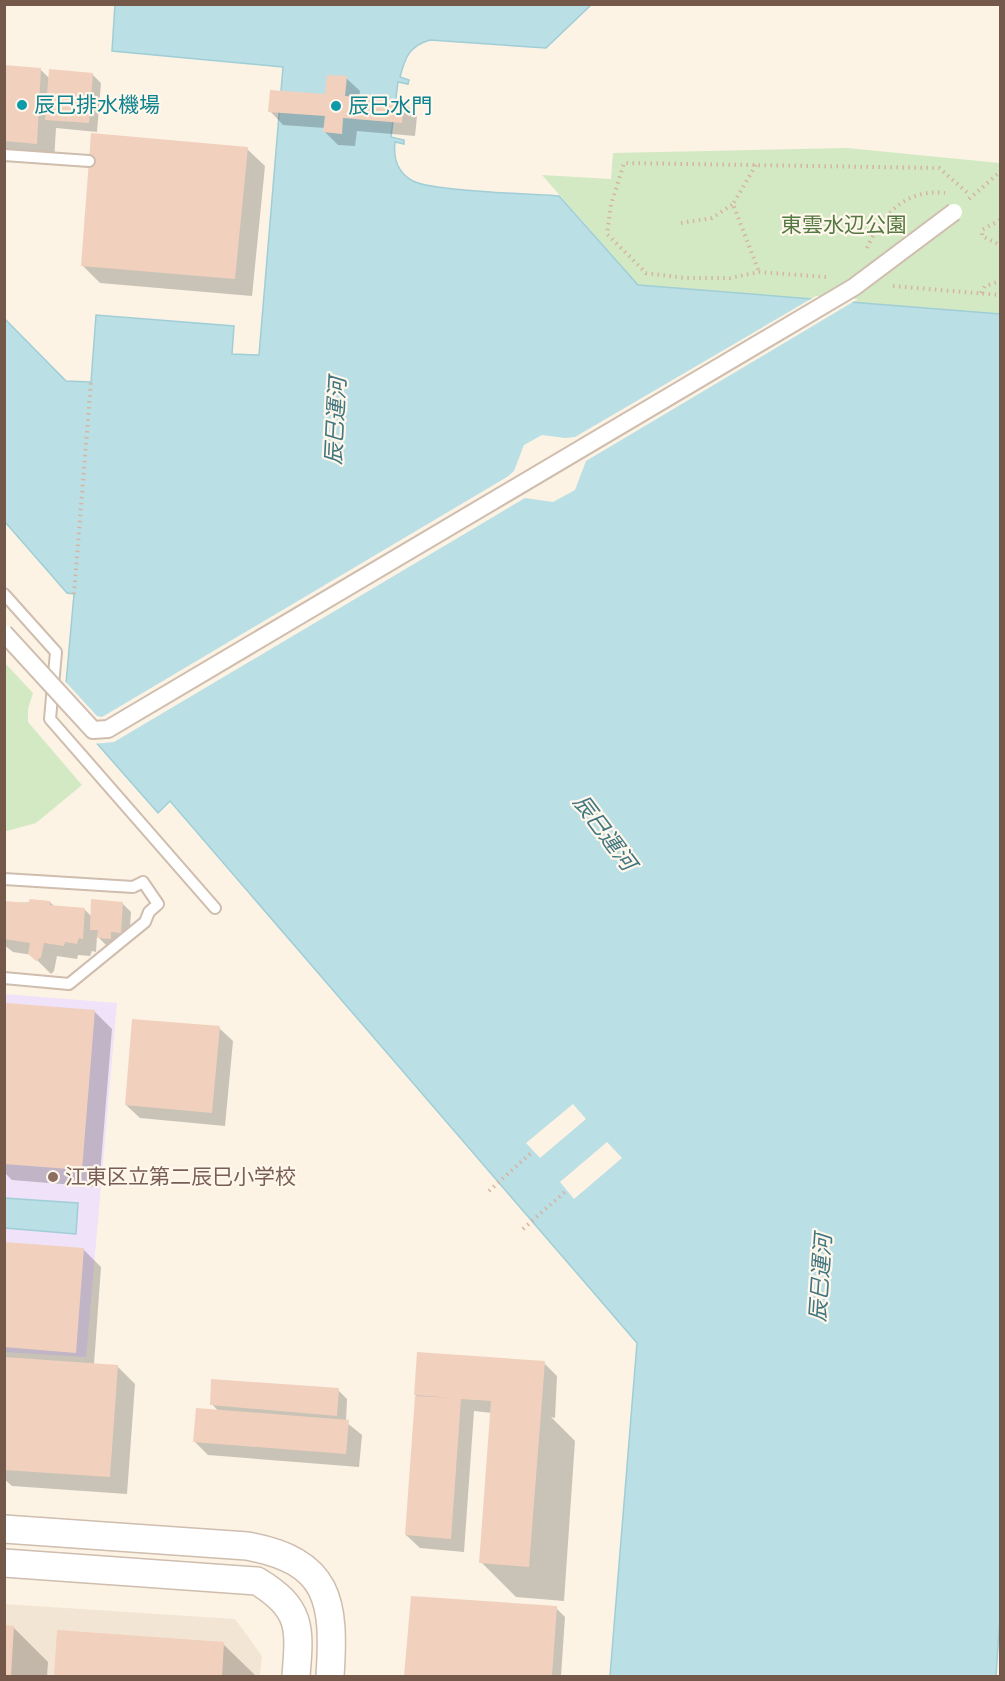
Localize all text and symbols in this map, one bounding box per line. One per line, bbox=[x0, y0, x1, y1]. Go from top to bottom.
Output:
place label: 辰巳排水機場 bbox=[34, 93, 160, 117]
place label: 辰巳水門 bbox=[348, 94, 432, 118]
marker: 辰巳排水機場 bbox=[15, 98, 29, 112]
marker: 辰巳水門 bbox=[329, 99, 343, 113]
park label: 東雲水辺公園 bbox=[781, 213, 907, 237]
water label: 辰巳運河 bbox=[321, 372, 350, 466]
water label: 辰巳運河 bbox=[568, 790, 643, 878]
place label: 江東区立第二辰巳小学校 bbox=[65, 1165, 296, 1189]
marker: 江東区立第二辰巳小学校 bbox=[46, 1170, 60, 1184]
water label: 辰巳運河 bbox=[805, 1229, 836, 1323]

